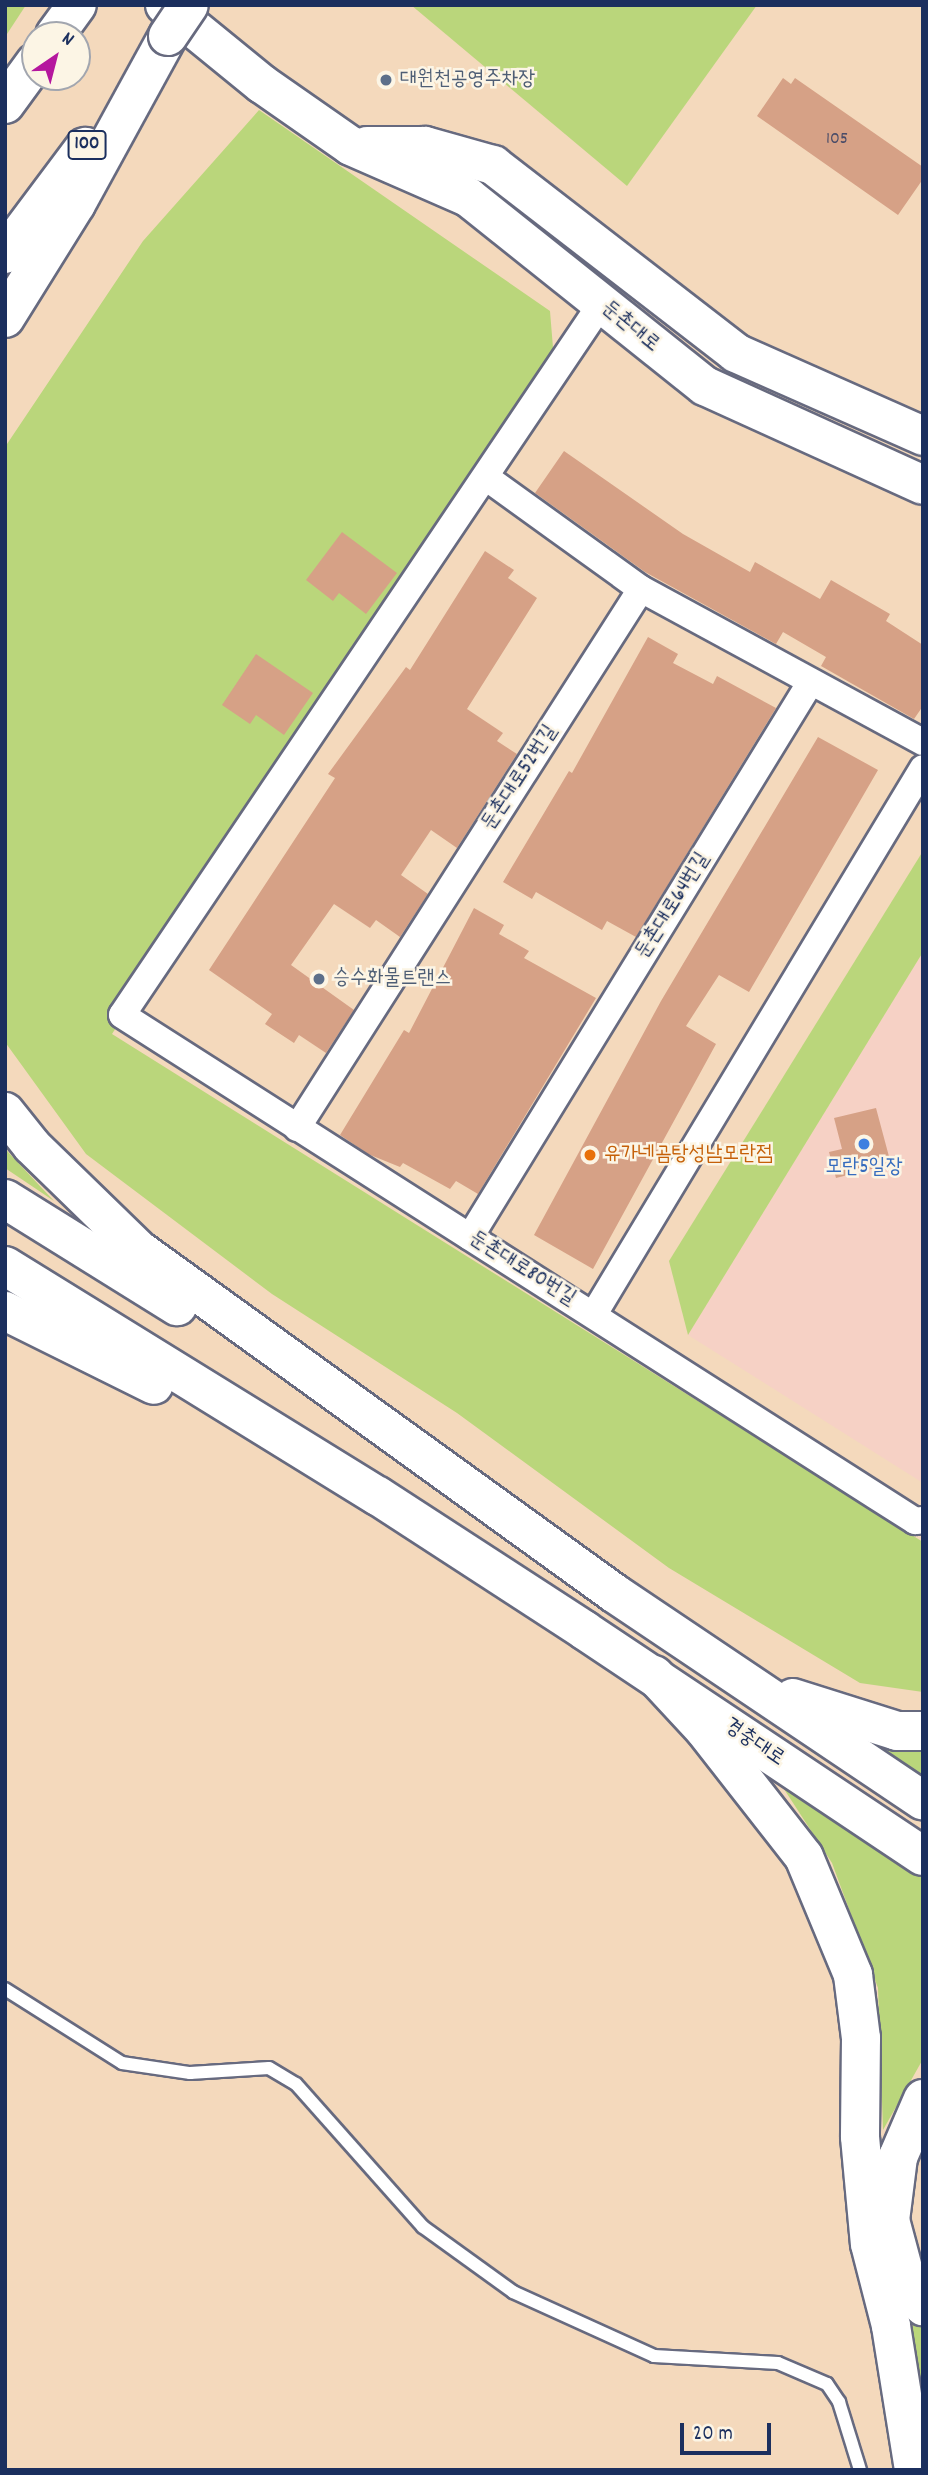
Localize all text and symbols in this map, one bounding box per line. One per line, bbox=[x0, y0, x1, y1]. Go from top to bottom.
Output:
north arrow bbox=[21, 21, 91, 91]
text: N bbox=[56, 26, 79, 54]
place label: 대원천공영주차장 bbox=[400, 67, 535, 93]
marker: 대원천공영주차장 bbox=[378, 72, 394, 88]
house number: 105 bbox=[826, 129, 848, 151]
road number: 100 bbox=[66, 130, 108, 160]
street label: 둔촌대로 bbox=[596, 296, 664, 358]
street label: 둔촌대로52번길 bbox=[477, 721, 563, 835]
street label: 둔촌대로64번길 bbox=[630, 848, 716, 964]
place label: 승수화물트랜스 bbox=[333, 966, 451, 992]
marker: 승수화물트랜스 bbox=[311, 971, 327, 987]
marker: 모란5일장 bbox=[856, 1136, 872, 1152]
place label: 유가네곰탕성남모란점 bbox=[604, 1142, 773, 1168]
marker: 유가네곰탕성남모란점 bbox=[582, 1147, 598, 1163]
place label: 모란5일장 bbox=[825, 1155, 903, 1181]
street label: 둔촌대로80번길 bbox=[464, 1226, 580, 1312]
street label: 경충대로 bbox=[719, 1714, 789, 1772]
scale bar bbox=[683, 2408, 774, 2452]
text: 20 m bbox=[693, 2420, 733, 2450]

